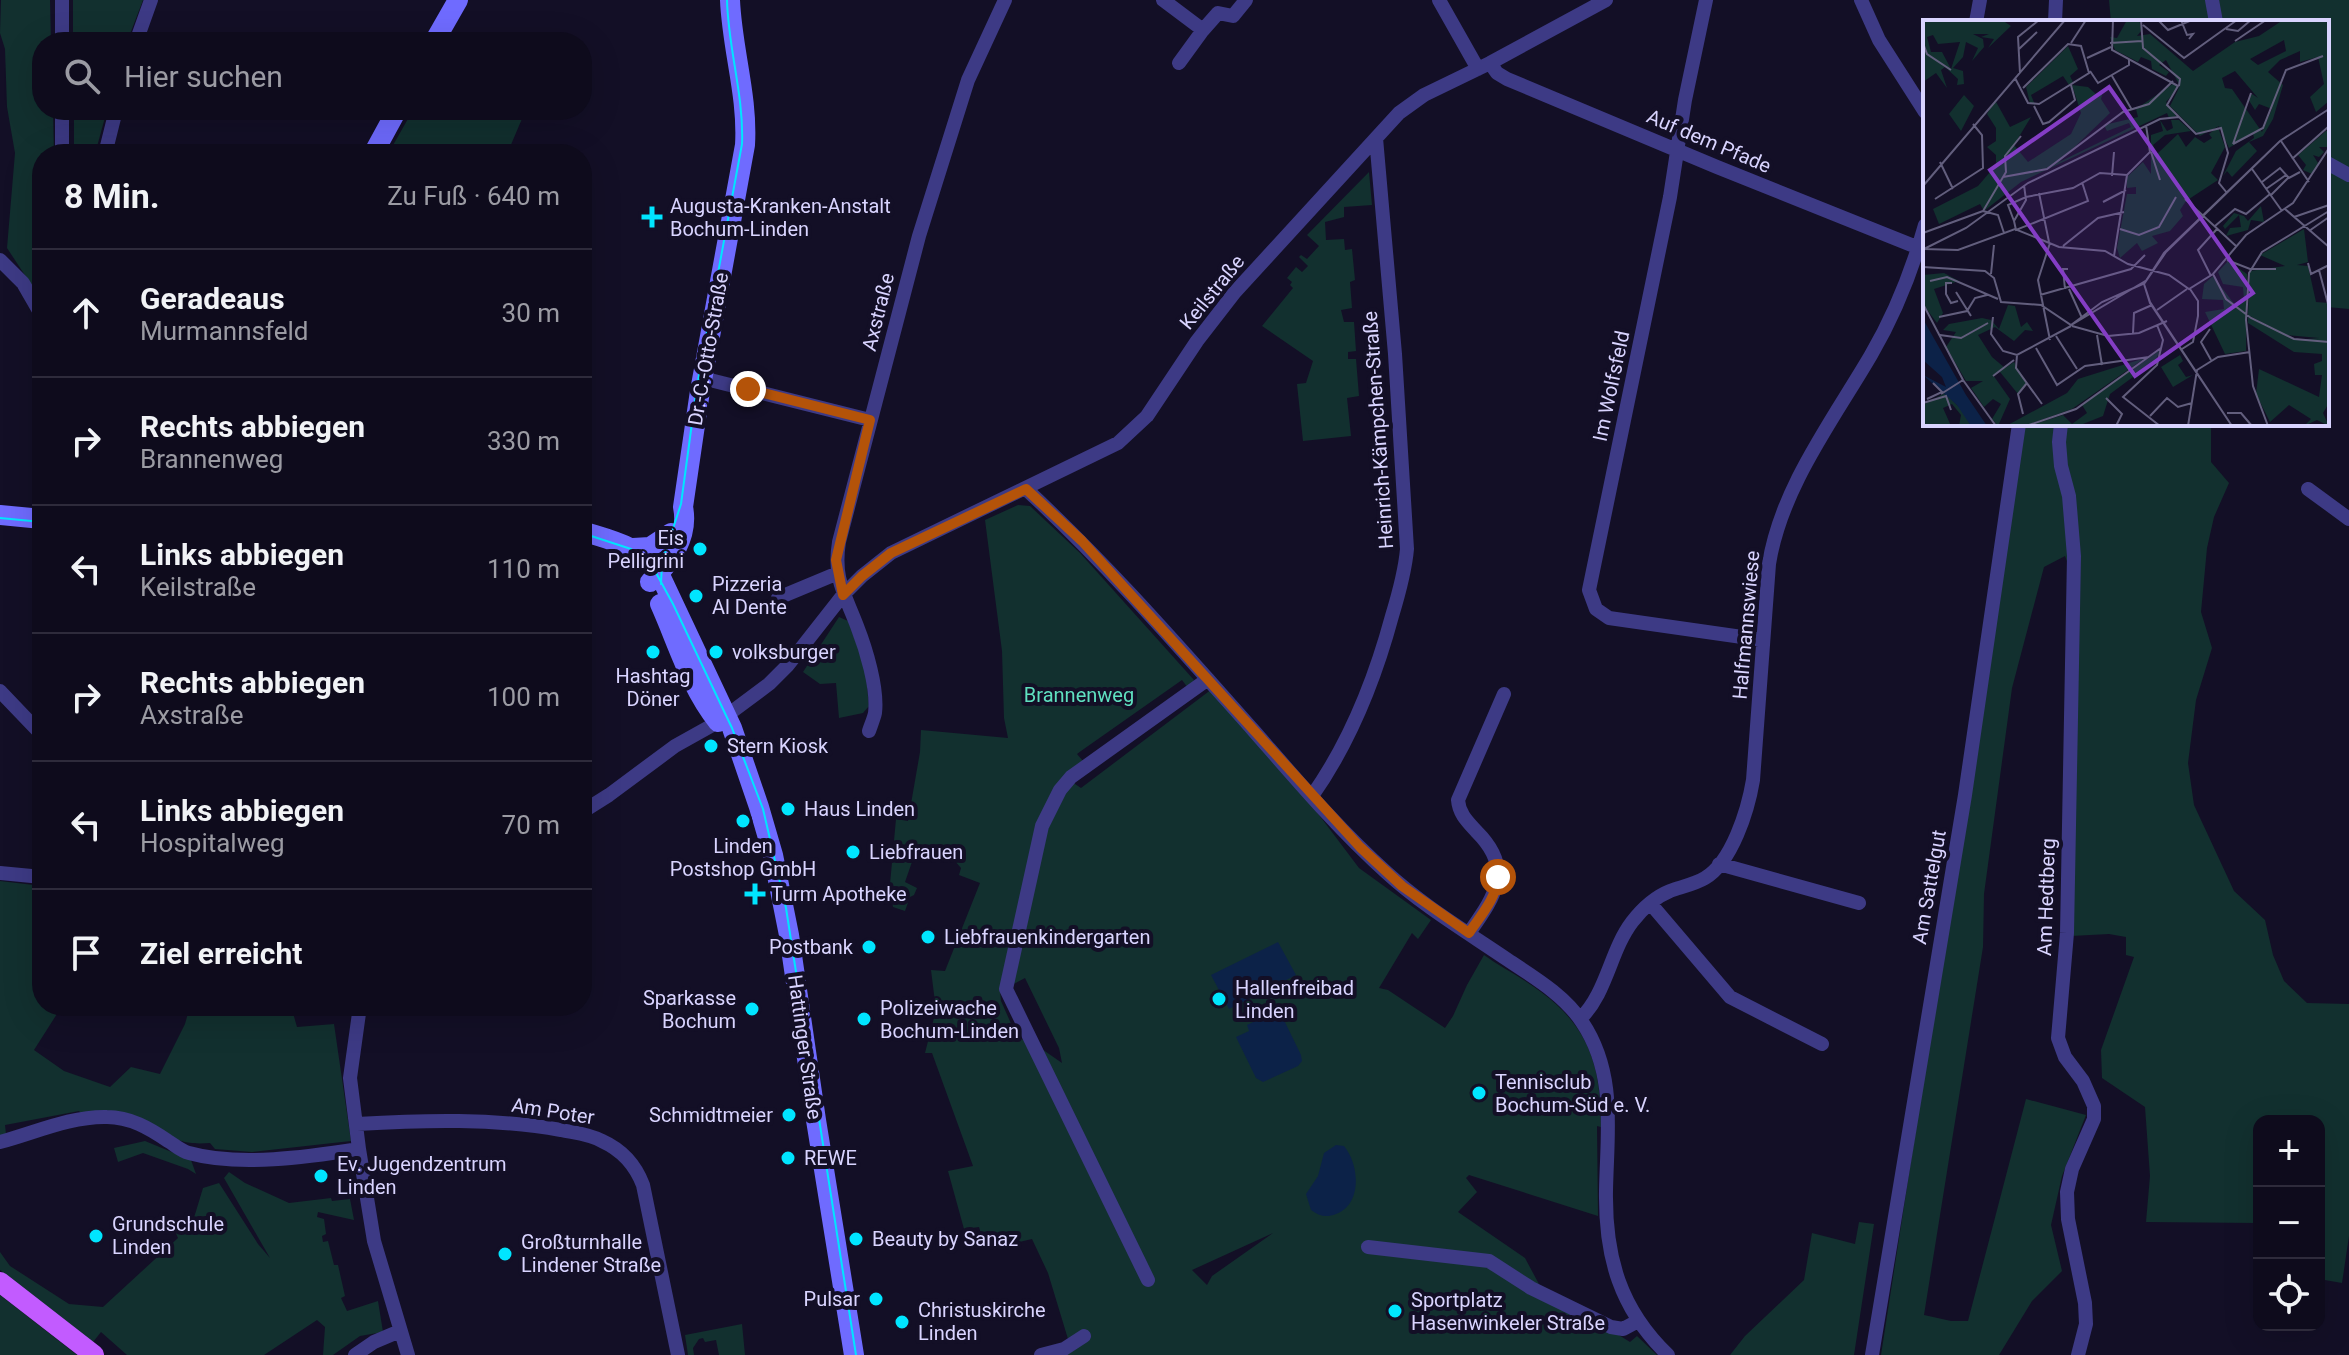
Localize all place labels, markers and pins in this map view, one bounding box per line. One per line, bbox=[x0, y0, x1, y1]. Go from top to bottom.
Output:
place label: Augusta-Kranken-Anstalt Bochum-Linden bbox=[670, 194, 891, 241]
marker: Augusta-Kranken-Anstalt Bochum-Linden bbox=[641, 206, 663, 228]
place label: Eis Pelligrini bbox=[608, 526, 684, 573]
marker: Eis Pelligrini bbox=[691, 540, 709, 558]
place label: Pizzeria Al Dente bbox=[712, 572, 787, 619]
marker: Pizzeria Al Dente bbox=[687, 587, 705, 605]
place label: volksburger bbox=[732, 640, 836, 664]
marker: Hashtag Döner bbox=[644, 643, 662, 661]
marker: volksburger bbox=[707, 643, 725, 661]
place label: Hashtag Döner bbox=[615, 664, 691, 711]
place label: Stern Kiosk bbox=[727, 734, 829, 758]
marker: Stern Kiosk bbox=[702, 737, 720, 755]
place label: Haus Linden bbox=[804, 797, 915, 821]
marker: Haus Linden bbox=[779, 800, 797, 818]
marker: Linden Postshop GmbH bbox=[734, 812, 752, 830]
place label: Linden Postshop GmbH bbox=[670, 834, 816, 881]
place label: Liebfrauen bbox=[869, 840, 963, 864]
marker: Liebfrauen bbox=[844, 843, 862, 861]
place label: Turm Apotheke bbox=[771, 882, 907, 906]
marker: Turm Apotheke bbox=[746, 885, 764, 903]
place label: Liebfrauenkindergarten bbox=[944, 925, 1150, 949]
marker: Liebfrauenkindergarten bbox=[919, 928, 937, 946]
place label: Postbank bbox=[769, 935, 854, 959]
marker: Postbank bbox=[860, 938, 878, 956]
place label: Hallenfreibad Linden bbox=[1235, 976, 1354, 1023]
place label: Sparkasse Bochum bbox=[643, 986, 736, 1033]
marker: Hallenfreibad Linden bbox=[1210, 990, 1228, 1008]
place label: Polizeiwache Bochum-Linden bbox=[880, 996, 1019, 1043]
marker: Sparkasse Bochum bbox=[743, 1000, 761, 1018]
marker: Polizeiwache Bochum-Linden bbox=[855, 1010, 873, 1028]
place label: Tennisclub Bochum-Süd e. V. bbox=[1495, 1070, 1650, 1117]
marker: Tennisclub Bochum-Süd e. V. bbox=[1470, 1084, 1488, 1102]
place label: Schmidtmeier bbox=[649, 1103, 773, 1127]
marker: Schmidtmeier bbox=[780, 1106, 798, 1124]
place label: REWE bbox=[804, 1146, 857, 1170]
marker: REWE bbox=[779, 1149, 797, 1167]
place label: Ev. Jugendzentrum Linden bbox=[337, 1152, 507, 1199]
marker: Ev. Jugendzentrum Linden bbox=[312, 1167, 330, 1185]
place label: Grundschule Linden bbox=[112, 1212, 224, 1259]
marker: Grundschule Linden bbox=[87, 1227, 105, 1245]
place label: Beauty by Sanaz bbox=[872, 1227, 1018, 1251]
place label: Großturnhalle Lindener Straße bbox=[521, 1230, 661, 1277]
marker: Beauty by Sanaz bbox=[847, 1230, 865, 1248]
marker: Großturnhalle Lindener Straße bbox=[496, 1245, 514, 1263]
place label: Pulsar bbox=[804, 1287, 860, 1311]
place label: Sportplatz Hasenwinkeler Straße bbox=[1411, 1288, 1605, 1335]
marker: Pulsar bbox=[867, 1290, 885, 1308]
place label: Christuskirche Linden bbox=[918, 1298, 1046, 1345]
marker: Sportplatz Hasenwinkeler Straße bbox=[1386, 1302, 1404, 1320]
marker: Christuskirche Linden bbox=[893, 1313, 911, 1331]

